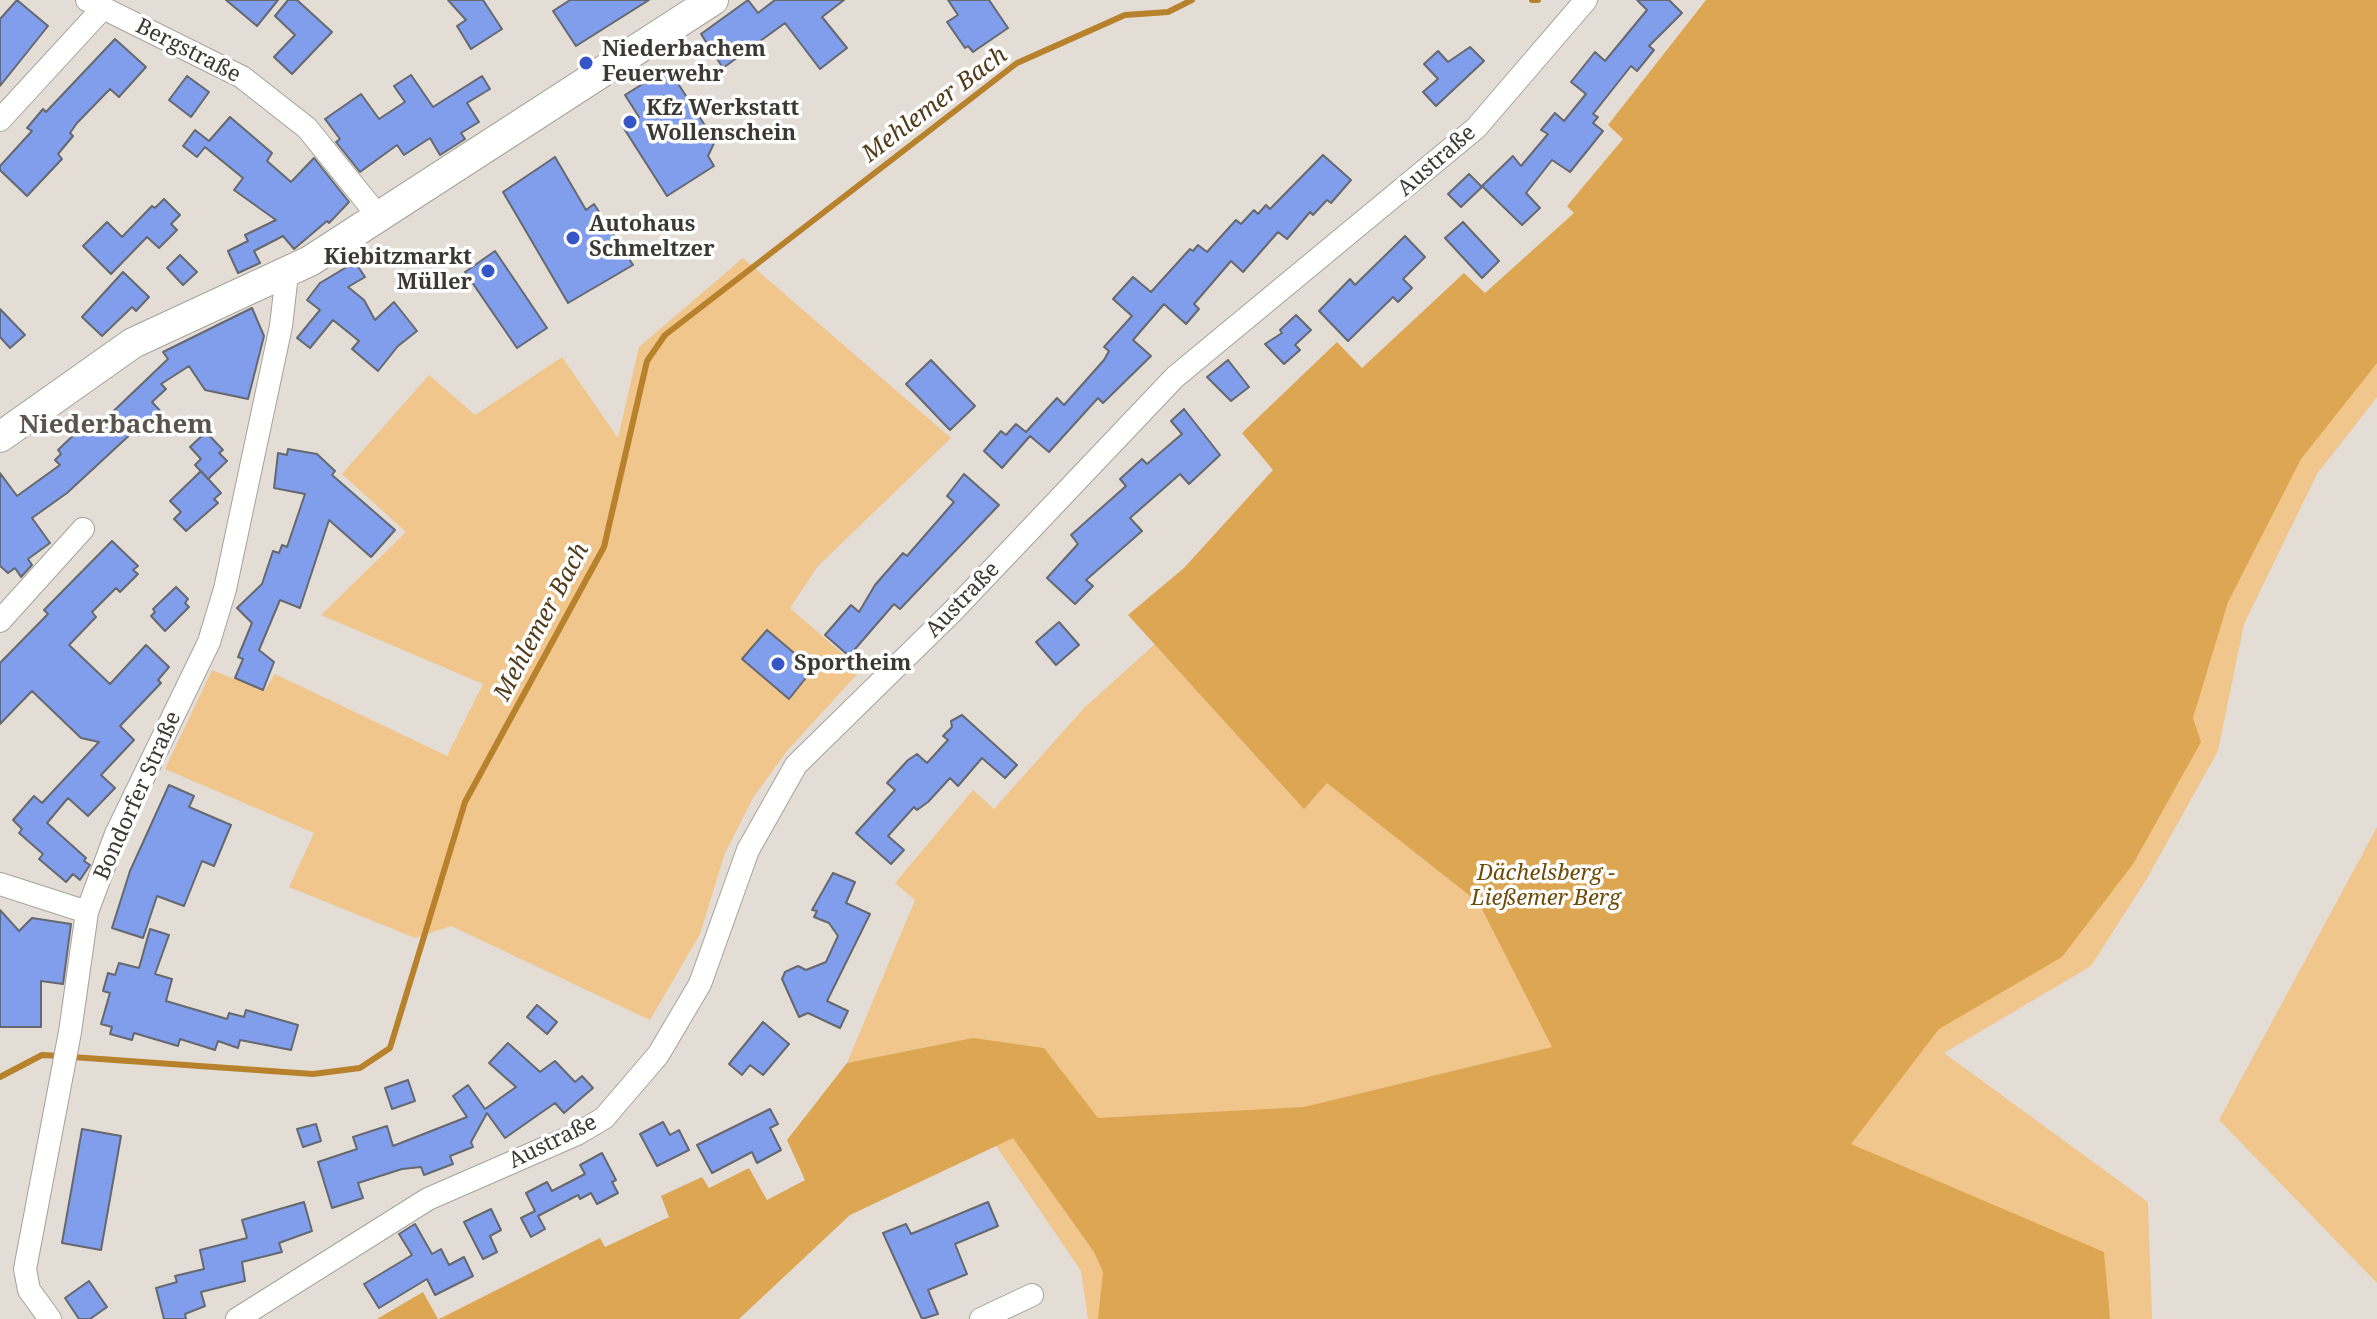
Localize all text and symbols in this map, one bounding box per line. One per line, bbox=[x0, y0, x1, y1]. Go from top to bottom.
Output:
street label: Bergstraße bbox=[131, 13, 245, 89]
place label: Niederbachem Feuerwehr bbox=[602, 37, 766, 88]
water label: Mehlemer Bach bbox=[857, 41, 1013, 169]
marker: Niederbachem Feuerwehr bbox=[577, 54, 595, 72]
place label: Kfz Werkstatt Wollenschein bbox=[646, 96, 799, 148]
marker: Kfz Werkstatt Wollenschein bbox=[621, 113, 639, 131]
street label: Austraße bbox=[1392, 120, 1482, 202]
place label: Autohaus Schmeltzer bbox=[589, 212, 715, 264]
marker: Autohaus Schmeltzer bbox=[564, 229, 582, 247]
place label: Kiebitzmarkt Müller bbox=[324, 245, 472, 296]
marker: Kiebitzmarkt Müller bbox=[479, 262, 497, 280]
district label: Niederbachem bbox=[19, 410, 213, 442]
water label: Mehlemer Bach bbox=[488, 538, 596, 706]
street label: Austraße bbox=[921, 557, 1005, 643]
place label: Sportheim bbox=[794, 651, 912, 677]
marker: Sportheim bbox=[769, 655, 787, 673]
street label: Bondorfer Straße bbox=[89, 708, 187, 884]
park label: Dächelsberg - Ließemer Berg bbox=[1471, 861, 1621, 912]
street label: Austraße bbox=[505, 1109, 601, 1175]

